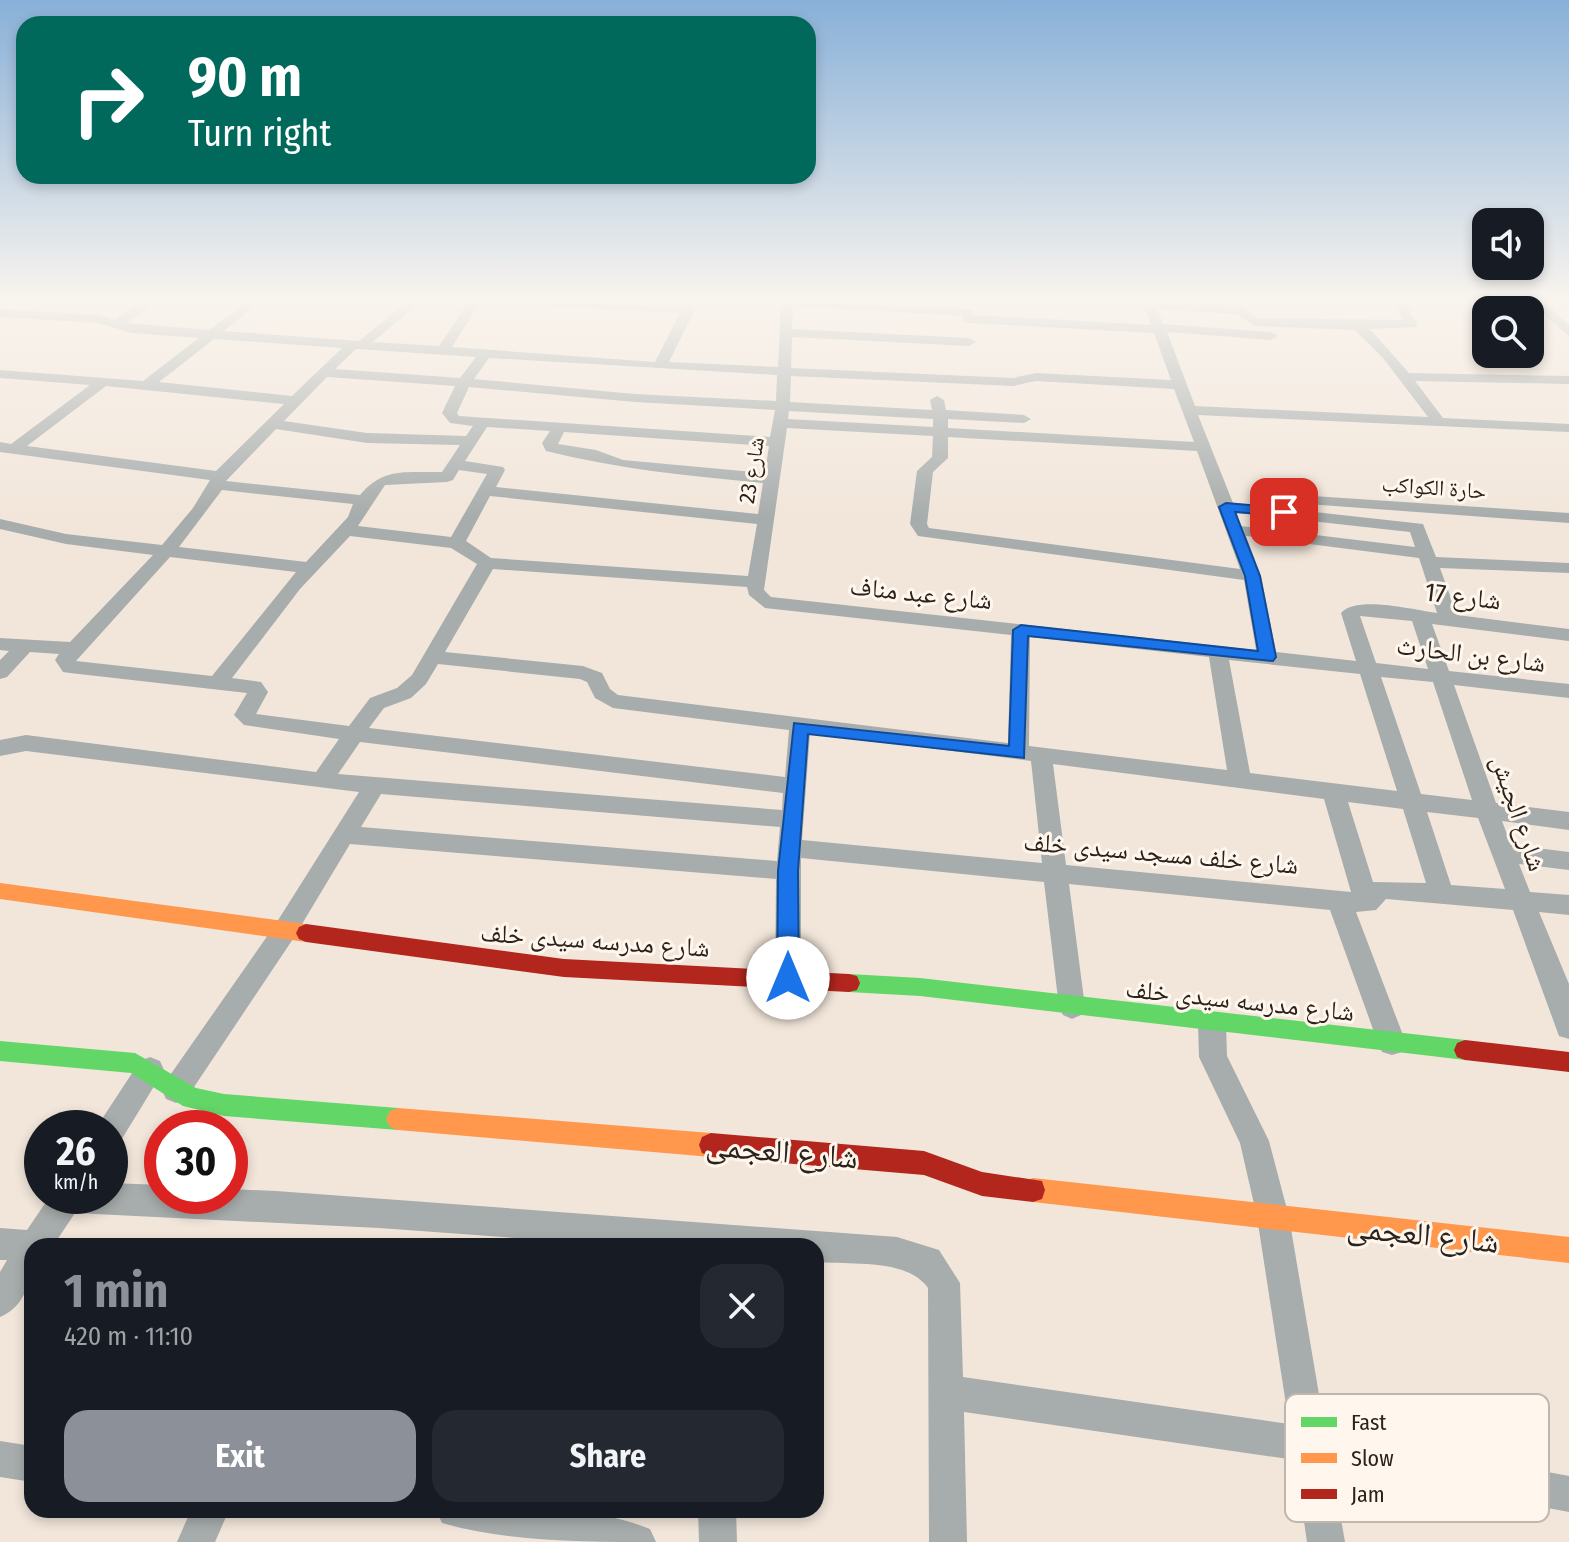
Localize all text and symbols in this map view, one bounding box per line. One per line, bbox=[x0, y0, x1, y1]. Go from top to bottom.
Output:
text: 90 m bbox=[188, 44, 302, 111]
icon: right bbox=[56, 48, 160, 152]
text: Turn right bbox=[188, 112, 331, 156]
map controls bbox=[1472, 208, 1544, 368]
button: sound bbox=[1472, 208, 1544, 280]
button: search bbox=[1472, 296, 1544, 368]
street label: شارع 23 bbox=[733, 435, 770, 505]
street label: حارة الكواكب bbox=[1381, 470, 1487, 505]
pin bbox=[1250, 478, 1318, 546]
icon: arrive bbox=[1262, 490, 1306, 534]
street label: شارع عبد مناف bbox=[848, 571, 994, 616]
street label: شارع 17 bbox=[1423, 576, 1503, 617]
street label: شارع بن الحارث bbox=[1395, 630, 1547, 679]
street label: شارع الجيش bbox=[1484, 751, 1553, 875]
street label: شارع خلف مسجد سيدى خلف bbox=[1022, 826, 1300, 881]
street label: شارع مدرسه سيدى خلف bbox=[479, 917, 711, 964]
position arrow bbox=[746, 936, 830, 1020]
street label: شارع مدرسه سيدى خلف bbox=[1124, 973, 1356, 1028]
speed limit sign: 30 bbox=[144, 1110, 248, 1214]
street label: شارع العجمى bbox=[704, 1125, 860, 1178]
text: 26 bbox=[56, 1128, 96, 1176]
text: km/h bbox=[54, 1170, 98, 1194]
street label: شارع العجمى bbox=[1345, 1207, 1501, 1262]
text: 1 min bbox=[64, 1262, 169, 1320]
button: close bbox=[700, 1264, 784, 1348]
text: 420 m · 11:10 bbox=[64, 1321, 193, 1352]
legend bbox=[1285, 1394, 1549, 1522]
text: Fast bbox=[1351, 1409, 1387, 1436]
button: Exit bbox=[64, 1410, 416, 1502]
button: Share bbox=[432, 1410, 784, 1502]
text: Slow bbox=[1351, 1445, 1394, 1472]
text: Jam bbox=[1351, 1481, 1385, 1508]

